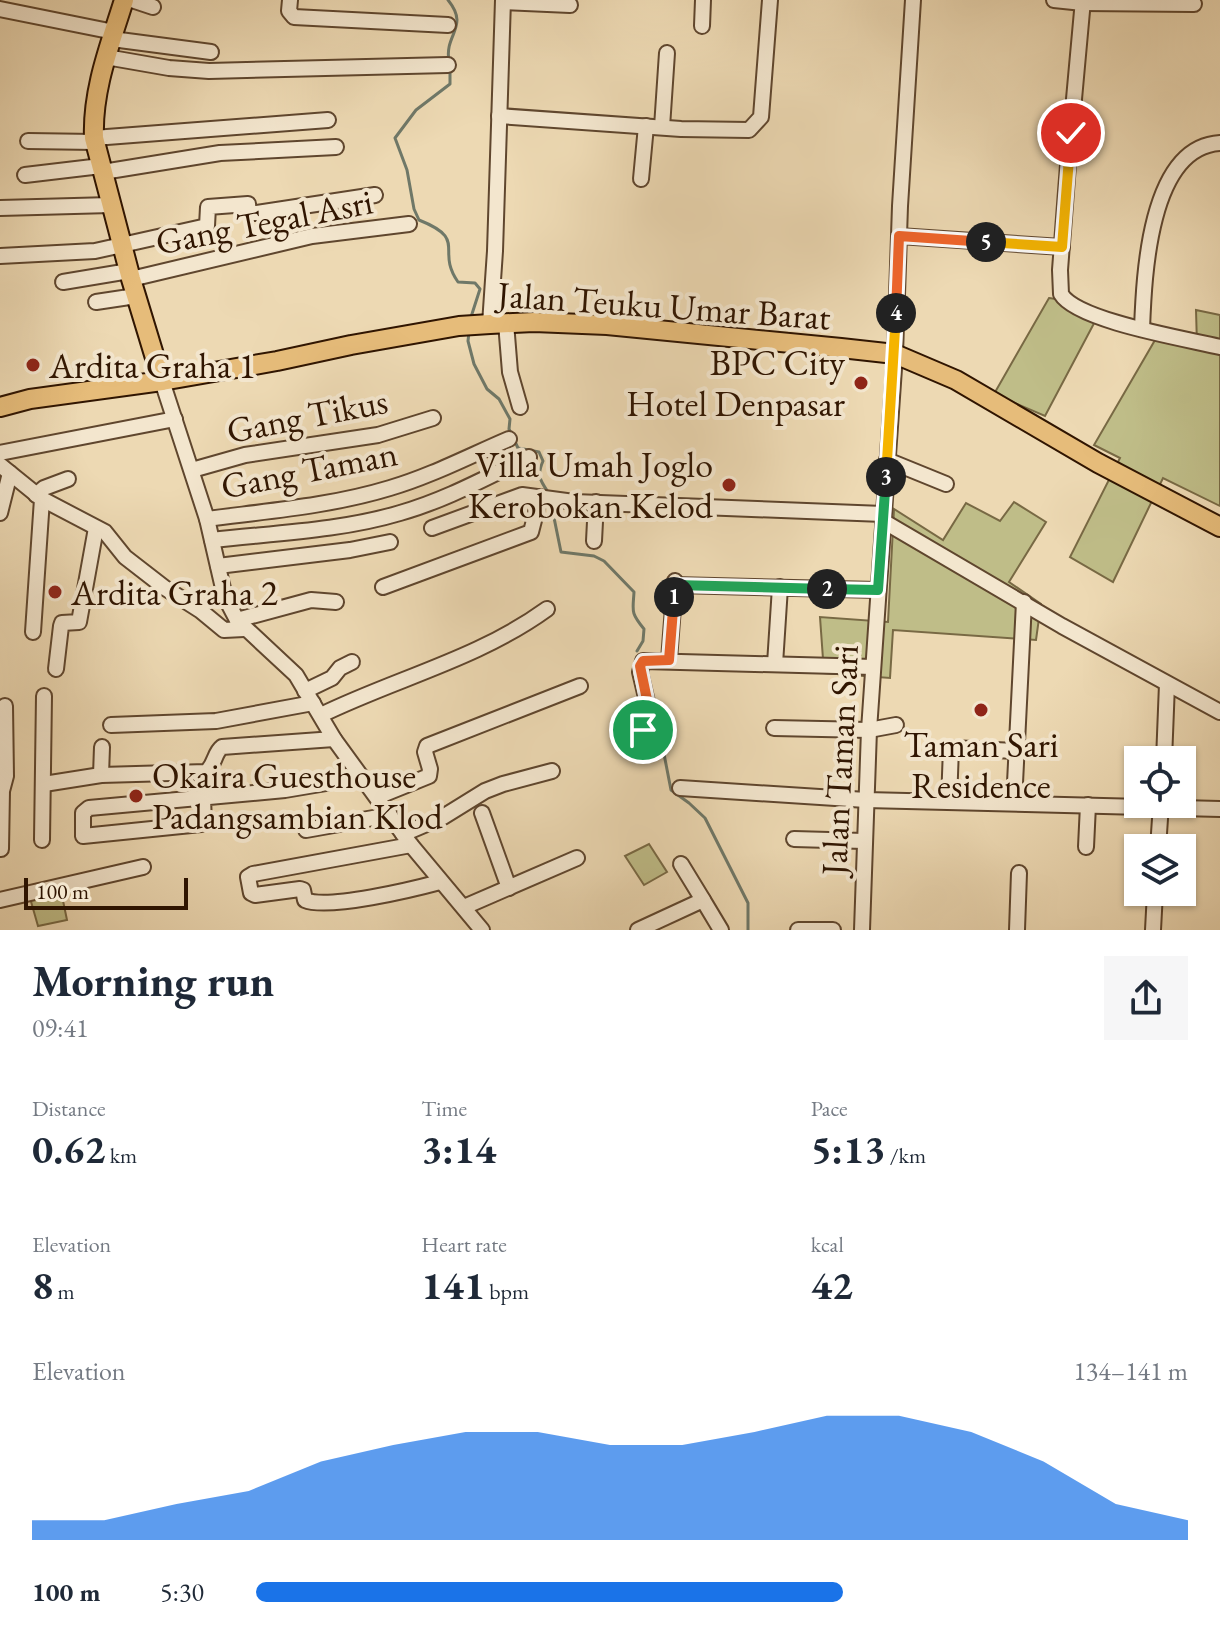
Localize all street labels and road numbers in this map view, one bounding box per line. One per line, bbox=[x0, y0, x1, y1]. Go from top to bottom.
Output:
street label: Gang Tegal Asri bbox=[152, 177, 377, 266]
street label: Jalan Teuku Umar Barat bbox=[493, 270, 833, 341]
street label: Gang Tikus bbox=[223, 377, 392, 454]
street label: Gang Taman bbox=[217, 429, 401, 510]
street label: Jalan Taman Sari bbox=[810, 643, 869, 880]

